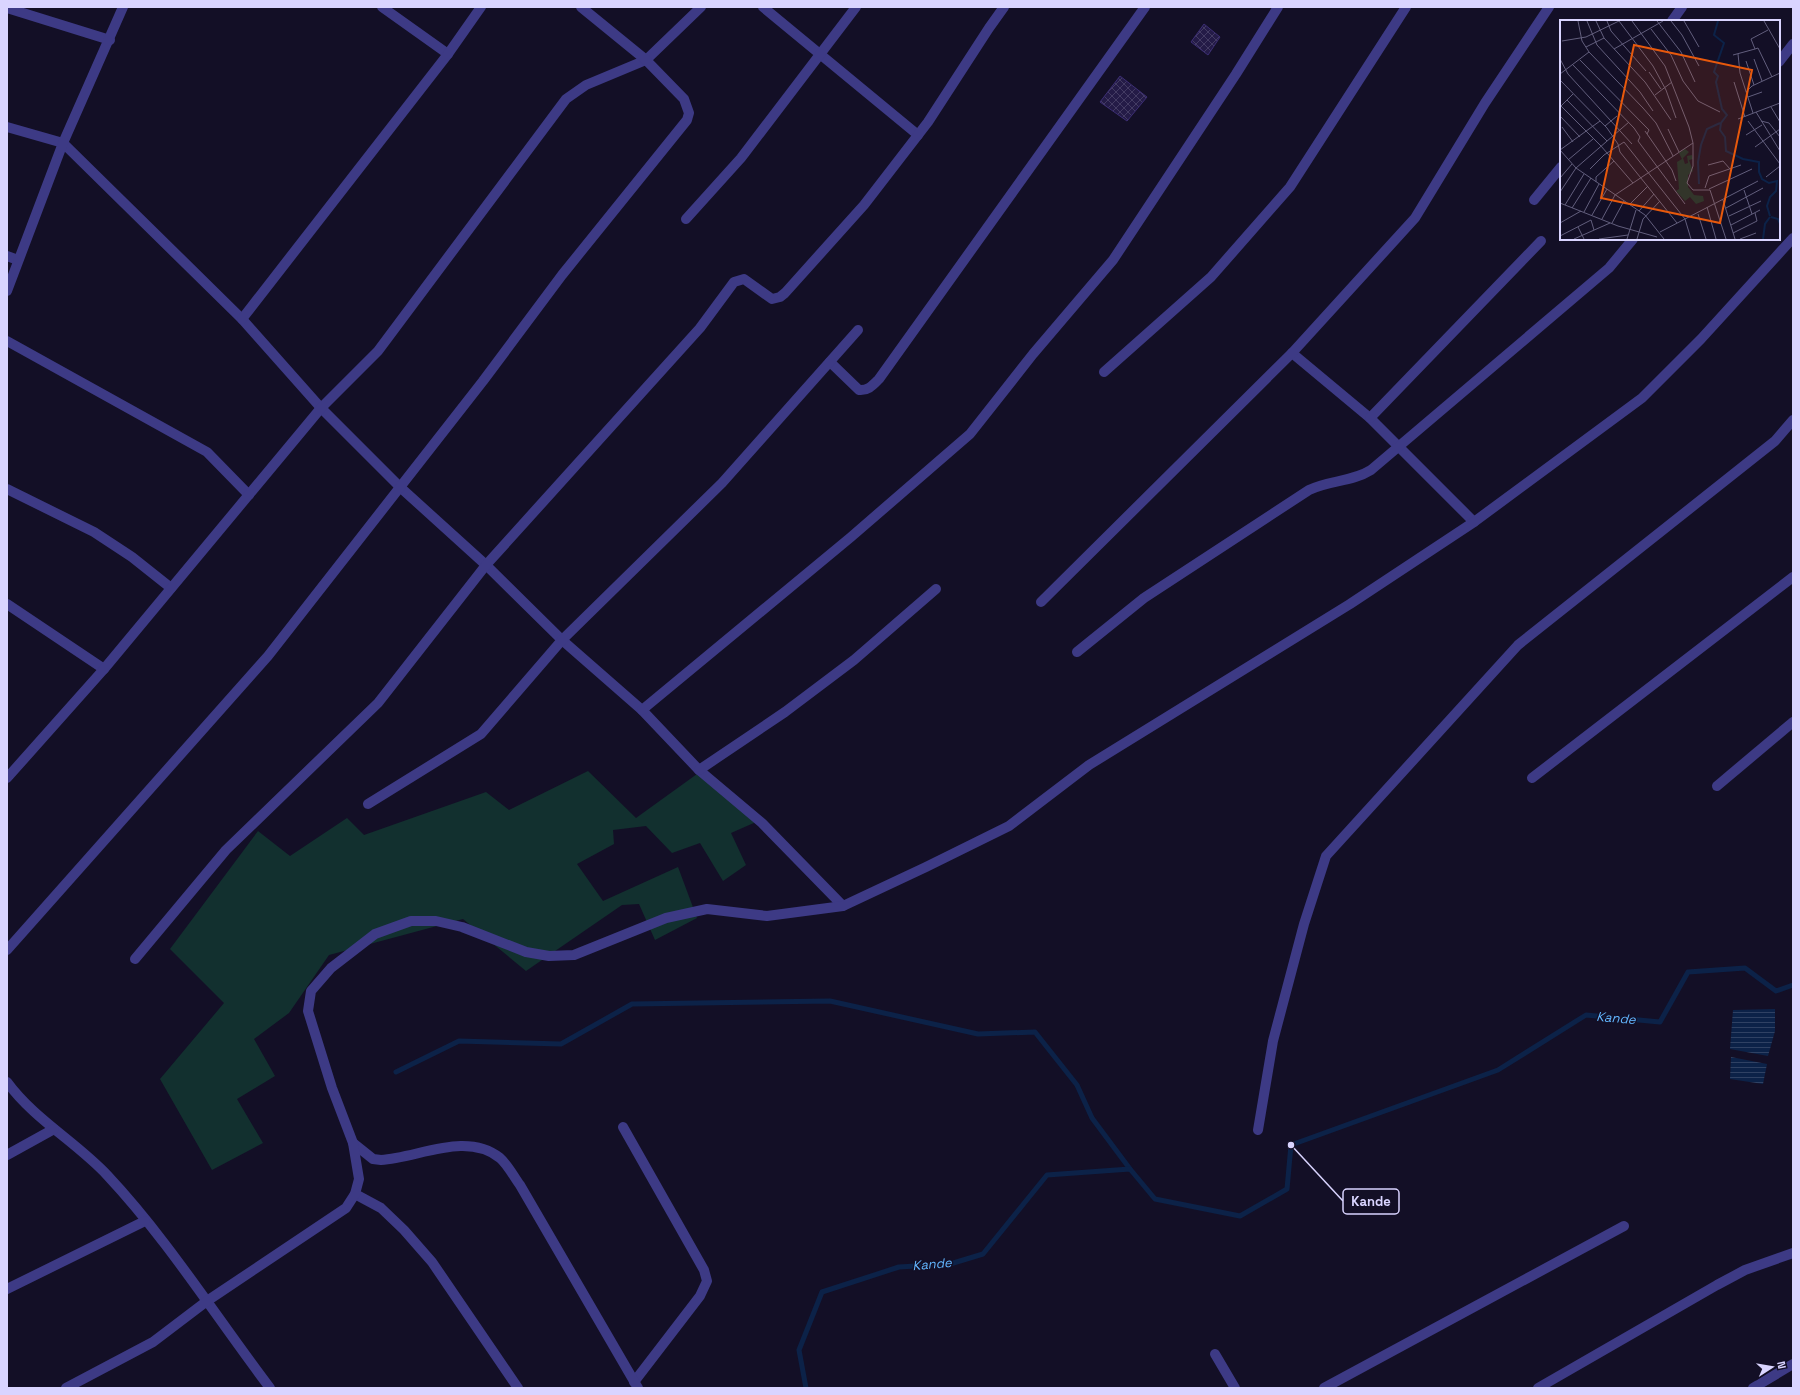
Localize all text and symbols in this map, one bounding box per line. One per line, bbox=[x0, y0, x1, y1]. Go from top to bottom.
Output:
inset map bbox=[1560, 20, 1780, 240]
water label: Kande bbox=[1596, 1008, 1638, 1028]
callout: Kande bbox=[1343, 1189, 1399, 1214]
text: Kande bbox=[1351, 1193, 1391, 1210]
water label: Kande bbox=[912, 1254, 954, 1274]
north arrow bbox=[1752, 1347, 1792, 1387]
text: N bbox=[1774, 1360, 1789, 1370]

